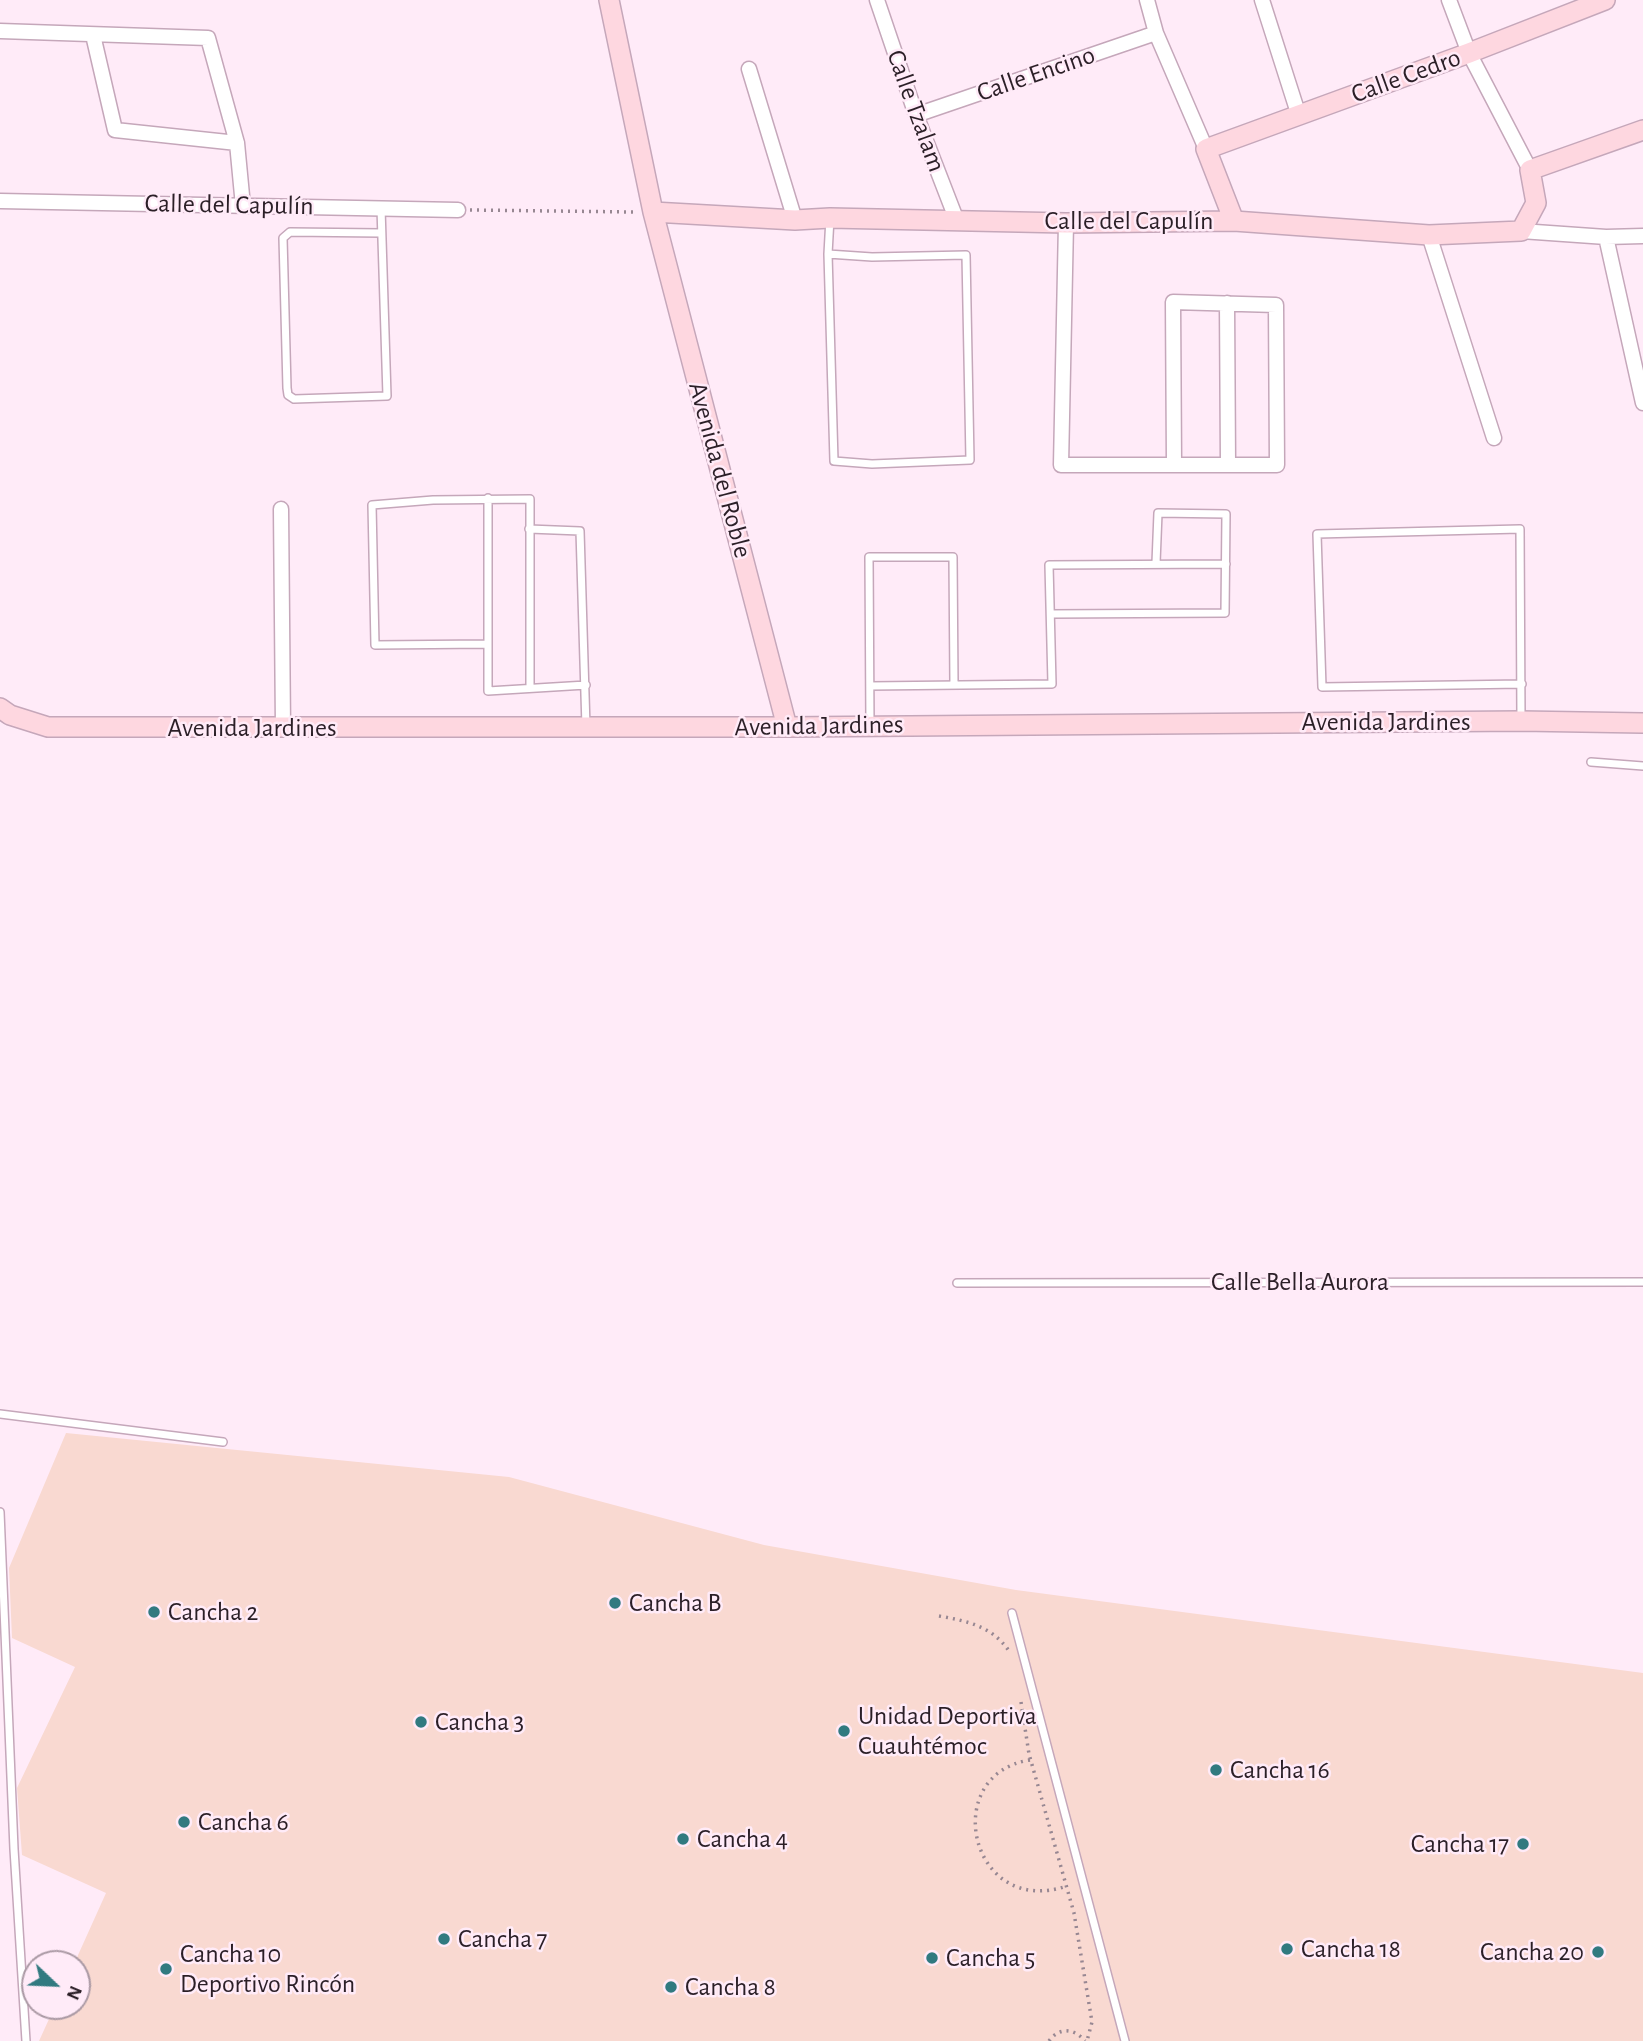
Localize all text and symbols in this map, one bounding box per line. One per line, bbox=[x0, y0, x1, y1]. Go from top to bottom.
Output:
street label: Calle Encino bbox=[973, 39, 1099, 109]
street label: Calle Cedro bbox=[1347, 42, 1465, 110]
street label: Calle Tzalam bbox=[880, 46, 952, 176]
street label: Calle del Capulín bbox=[144, 188, 314, 222]
street label: Calle del Capulín bbox=[1045, 205, 1213, 237]
street label: Avenida del Roble bbox=[682, 379, 758, 561]
street label: Avenida Jardines bbox=[1301, 706, 1471, 738]
street label: Avenida Jardines bbox=[734, 709, 904, 743]
street label: Avenida Jardines bbox=[167, 712, 337, 744]
street label: Calle Bella Aurora bbox=[1211, 1266, 1389, 1298]
place label: Cancha B bbox=[629, 1587, 721, 1619]
marker: Cancha B bbox=[607, 1595, 623, 1611]
place label: Cancha 2 bbox=[168, 1596, 258, 1628]
marker: Cancha 2 bbox=[146, 1604, 162, 1620]
place label: Unidad Deportiva Cuauhtémoc bbox=[858, 1700, 1037, 1762]
place label: Cancha 3 bbox=[435, 1706, 524, 1738]
marker: Cancha 3 bbox=[413, 1714, 429, 1730]
marker: Unidad Deportiva Cuauhtémoc bbox=[836, 1723, 852, 1739]
place label: Cancha 16 bbox=[1230, 1754, 1330, 1786]
marker: Cancha 16 bbox=[1208, 1762, 1224, 1778]
place label: Cancha 6 bbox=[198, 1806, 289, 1838]
marker: Cancha 6 bbox=[176, 1814, 192, 1830]
place label: Cancha 4 bbox=[697, 1823, 788, 1855]
place label: Cancha 17 bbox=[1411, 1828, 1509, 1860]
marker: Cancha 4 bbox=[675, 1831, 691, 1847]
marker: Cancha 17 bbox=[1515, 1836, 1531, 1852]
place label: Cancha 7 bbox=[458, 1923, 547, 1955]
marker: Cancha 7 bbox=[436, 1931, 452, 1947]
place label: Cancha 18 bbox=[1301, 1933, 1401, 1965]
place label: Cancha 20 bbox=[1480, 1936, 1584, 1968]
place label: Cancha 10 Deportivo Rincón bbox=[180, 1938, 355, 2000]
marker: Cancha 18 bbox=[1279, 1941, 1295, 1957]
place label: Cancha 5 bbox=[946, 1942, 1035, 1974]
marker: Cancha 20 bbox=[1590, 1944, 1606, 1960]
north arrow bbox=[21, 1950, 91, 2020]
marker: Cancha 5 bbox=[924, 1950, 940, 1966]
marker: Cancha 10 Deportivo Rincón bbox=[158, 1961, 174, 1977]
place label: Cancha 8 bbox=[685, 1971, 776, 2003]
marker: Cancha 8 bbox=[663, 1979, 679, 1995]
text: N bbox=[63, 1983, 85, 2002]

